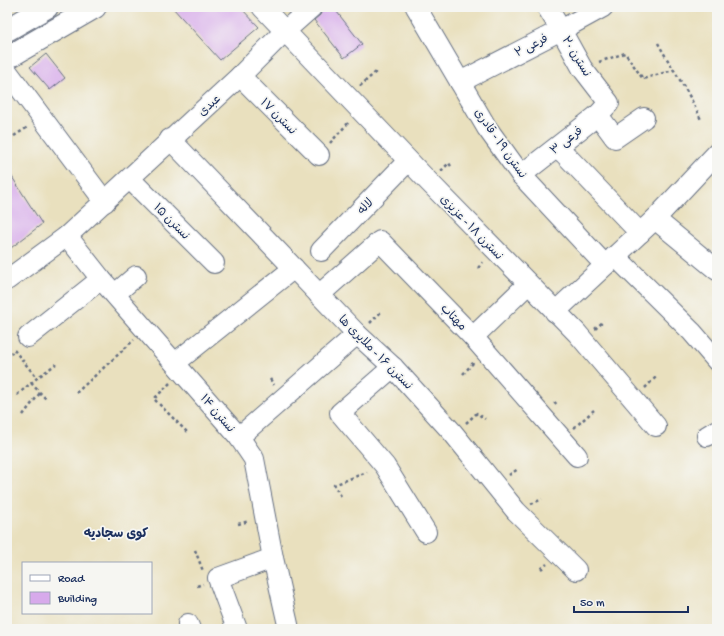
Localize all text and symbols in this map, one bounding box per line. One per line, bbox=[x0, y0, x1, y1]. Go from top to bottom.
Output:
street label: فرعی ۲ bbox=[513, 32, 551, 61]
street label: نسترن ۲۰ bbox=[558, 34, 593, 80]
street label: عبدی bbox=[196, 93, 224, 120]
street label: نسترن ۱۷ bbox=[257, 96, 299, 138]
street label: نسترن ۱۹ - قادری bbox=[470, 107, 529, 182]
street label: فرعی ۳ bbox=[548, 125, 586, 159]
street label: نسترن ۱۸ - عزیزی bbox=[436, 193, 505, 264]
street label: لاله bbox=[356, 196, 377, 218]
street label: نسترن ۱۵ bbox=[150, 201, 192, 243]
street label: مهتاب bbox=[437, 302, 469, 335]
street label: نسترن ۱۶ - ملایری ها bbox=[334, 313, 415, 394]
street label: نسترن ۱۴ bbox=[196, 392, 237, 436]
district label: کوی سجادیه bbox=[84, 527, 148, 542]
legend bbox=[22, 562, 152, 614]
text: Road bbox=[58, 573, 85, 587]
scale bar bbox=[574, 588, 688, 614]
text: Building bbox=[57, 593, 97, 607]
text: 50 m bbox=[580, 597, 605, 611]

